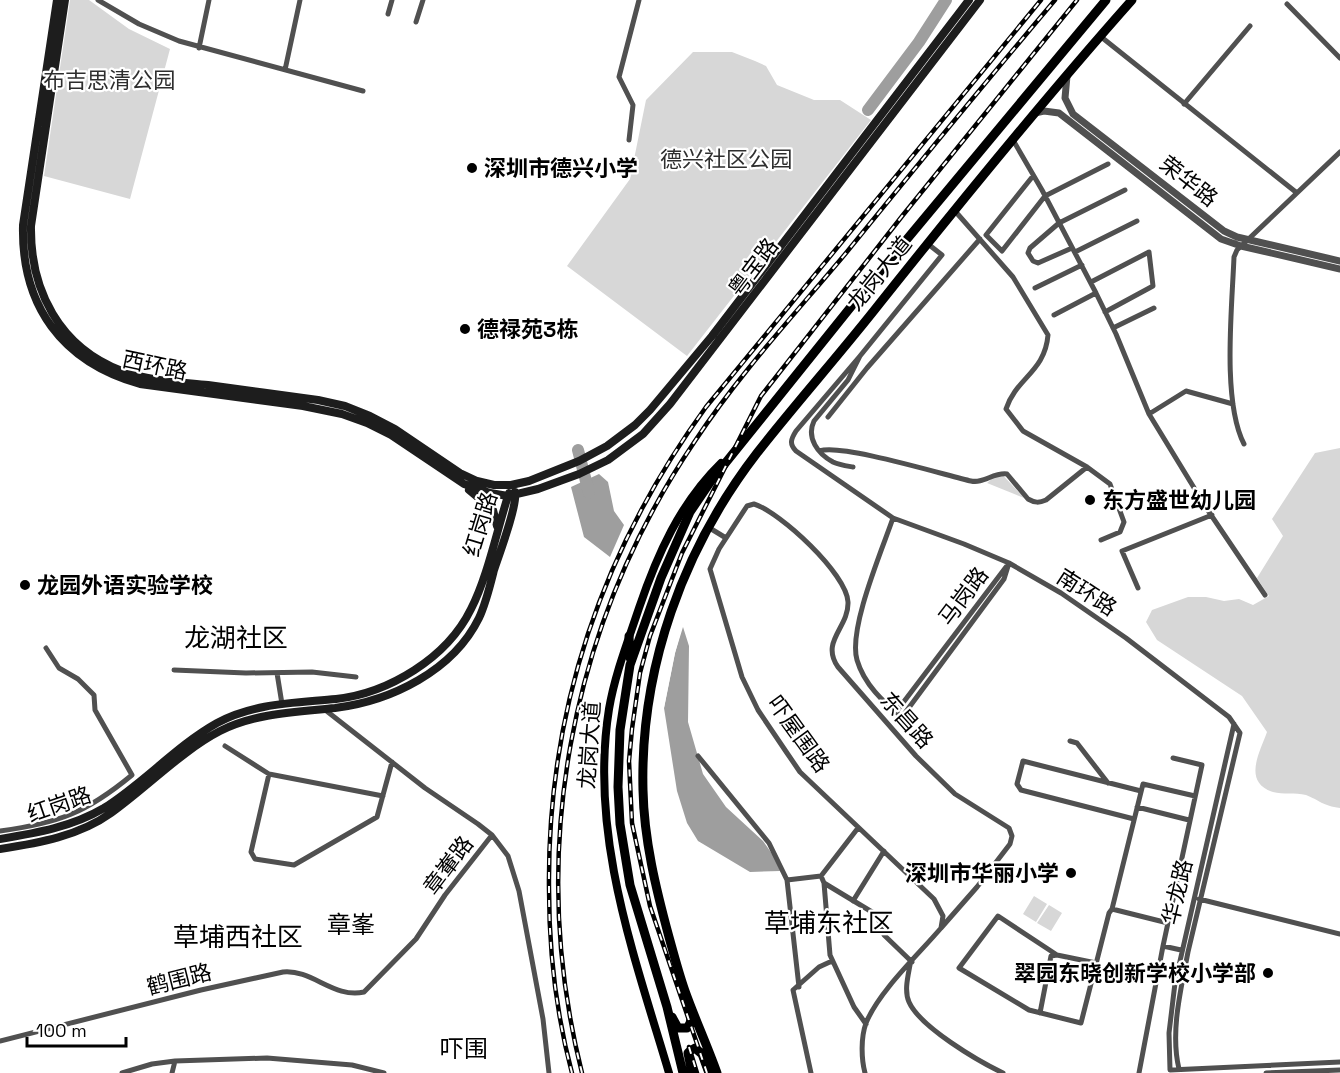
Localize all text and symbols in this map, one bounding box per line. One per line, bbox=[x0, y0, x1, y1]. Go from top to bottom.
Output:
park label: 布吉思清公园 bbox=[43, 66, 175, 94]
park label: 德兴社区公园 bbox=[660, 145, 792, 173]
street label: 荣华路 bbox=[1154, 150, 1224, 212]
place label: 深圳市德兴小学 bbox=[484, 154, 638, 182]
marker: 深圳市德兴小学 bbox=[465, 161, 479, 175]
street label: 龙岗大道 bbox=[840, 230, 918, 316]
street label: 粤宝路 bbox=[722, 232, 784, 302]
place label: 德禄苑3栋 bbox=[477, 315, 578, 343]
marker: 德禄苑3栋 bbox=[458, 322, 472, 336]
street label: 西环路 bbox=[120, 344, 190, 386]
place label: 东方盛世幼儿园 bbox=[1102, 486, 1256, 514]
street label: 红岗路 bbox=[457, 488, 503, 560]
marker: 东方盛世幼儿园 bbox=[1083, 493, 1097, 507]
street label: 马岗路 bbox=[932, 561, 994, 631]
street label: 南环路 bbox=[1052, 562, 1122, 622]
place label: 龙园外语实验学校 bbox=[37, 571, 213, 599]
marker: 龙园外语实验学校 bbox=[18, 578, 32, 592]
district label: 龙湖社区 bbox=[184, 621, 288, 655]
street label: 东昌路 bbox=[875, 686, 939, 754]
street label: 吓屋围路 bbox=[762, 690, 836, 778]
street label: 龙岗大道 bbox=[572, 700, 606, 790]
street label: 红岗路 bbox=[23, 780, 95, 828]
street label: 章輋路 bbox=[417, 830, 479, 900]
street label: 华龙路 bbox=[1156, 857, 1198, 927]
place label: 深圳市华丽小学 bbox=[905, 859, 1059, 887]
marker: 深圳市华丽小学 bbox=[1064, 866, 1078, 880]
district label: 草埔东社区 bbox=[764, 906, 894, 940]
district label: 章峯 bbox=[327, 909, 375, 940]
district label: 草埔西社区 bbox=[173, 920, 303, 954]
street label: 鹤围路 bbox=[144, 957, 214, 1001]
place label: 翠园东晓创新学校小学部 bbox=[1014, 959, 1256, 987]
marker: 翠园东晓创新学校小学部 bbox=[1261, 966, 1275, 980]
scale bar bbox=[27, 1010, 126, 1048]
text: 100 m bbox=[36, 1019, 87, 1042]
district label: 吓围 bbox=[440, 1033, 488, 1064]

